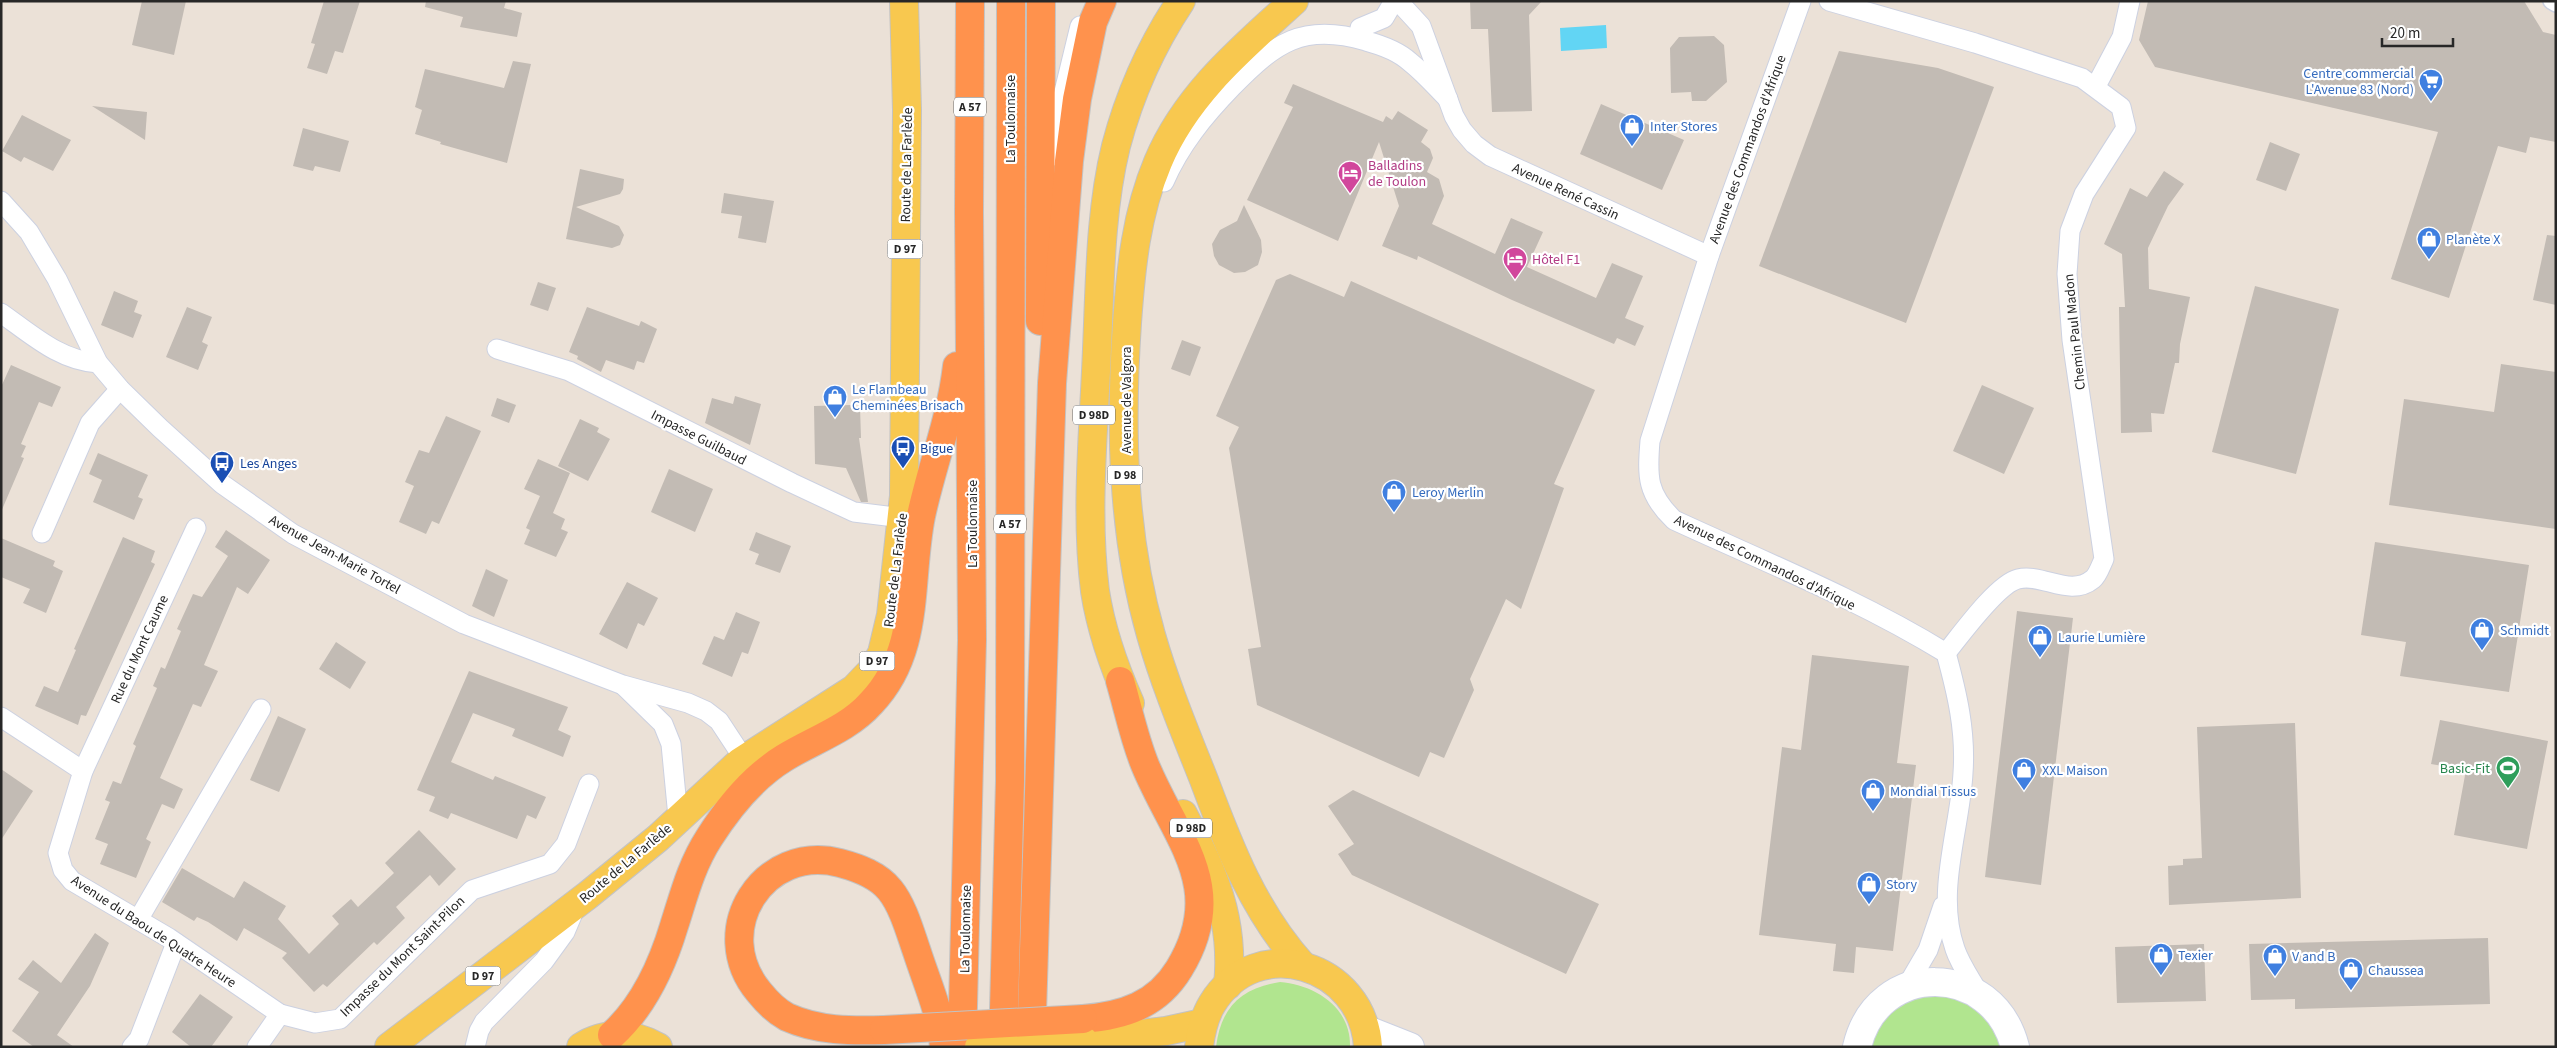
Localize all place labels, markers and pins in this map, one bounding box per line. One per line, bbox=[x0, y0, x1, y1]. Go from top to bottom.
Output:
place label: Centre commercial L'Avenue 83 (Nord) bbox=[2303, 64, 2414, 100]
supermarket icon: Centre commercial L'Avenue 83 (Nord) bbox=[2418, 68, 2444, 102]
shop icon: Inter Stores bbox=[1619, 113, 1645, 147]
place label: Inter Stores bbox=[1650, 117, 1717, 137]
place label: Balladins de Toulon bbox=[1368, 156, 1426, 192]
hotel icon: Balladins de Toulon bbox=[1337, 160, 1363, 194]
shop icon: Planète X bbox=[2416, 226, 2442, 260]
place label: Planète X bbox=[2446, 230, 2500, 250]
hotel icon: Hôtel F1 bbox=[1502, 246, 1528, 280]
place label: Hôtel F1 bbox=[1532, 250, 1580, 270]
place label: Le Flambeau Cheminées Brisach bbox=[852, 380, 963, 416]
shop icon: Le Flambeau Cheminées Brisach bbox=[822, 384, 848, 418]
bus stop icon: Bigue bbox=[890, 435, 916, 469]
place label: Bigue bbox=[920, 439, 953, 459]
bus stop icon: Les Anges bbox=[209, 450, 235, 484]
place label: Les Anges bbox=[240, 454, 297, 474]
shop icon: Leroy Merlin bbox=[1381, 479, 1407, 513]
place label: Leroy Merlin bbox=[1412, 483, 1484, 503]
shop icon: Schmidt bbox=[2469, 617, 2495, 651]
place label: Schmidt bbox=[2500, 621, 2549, 641]
shop icon: Laurie Lumière bbox=[2027, 624, 2053, 658]
place label: Laurie Lumière bbox=[2058, 628, 2146, 648]
sports icon: Basic-Fit bbox=[2495, 755, 2521, 789]
shop icon: XXL Maison bbox=[2011, 757, 2037, 791]
place label: Basic-Fit bbox=[2440, 759, 2490, 779]
place label: XXL Maison bbox=[2042, 761, 2108, 781]
shop icon: Mondial Tissus bbox=[1860, 778, 1886, 812]
place label: Mondial Tissus bbox=[1890, 782, 1976, 802]
shop icon: Story bbox=[1856, 871, 1882, 905]
place label: Story bbox=[1886, 875, 1917, 895]
shop icon: Texier bbox=[2148, 942, 2174, 976]
shop icon: V and B bbox=[2262, 943, 2288, 977]
place label: Texier bbox=[2178, 946, 2213, 966]
place label: V and B bbox=[2292, 947, 2336, 967]
shop icon: Chaussea bbox=[2338, 957, 2364, 991]
place label: Chaussea bbox=[2368, 961, 2424, 981]

